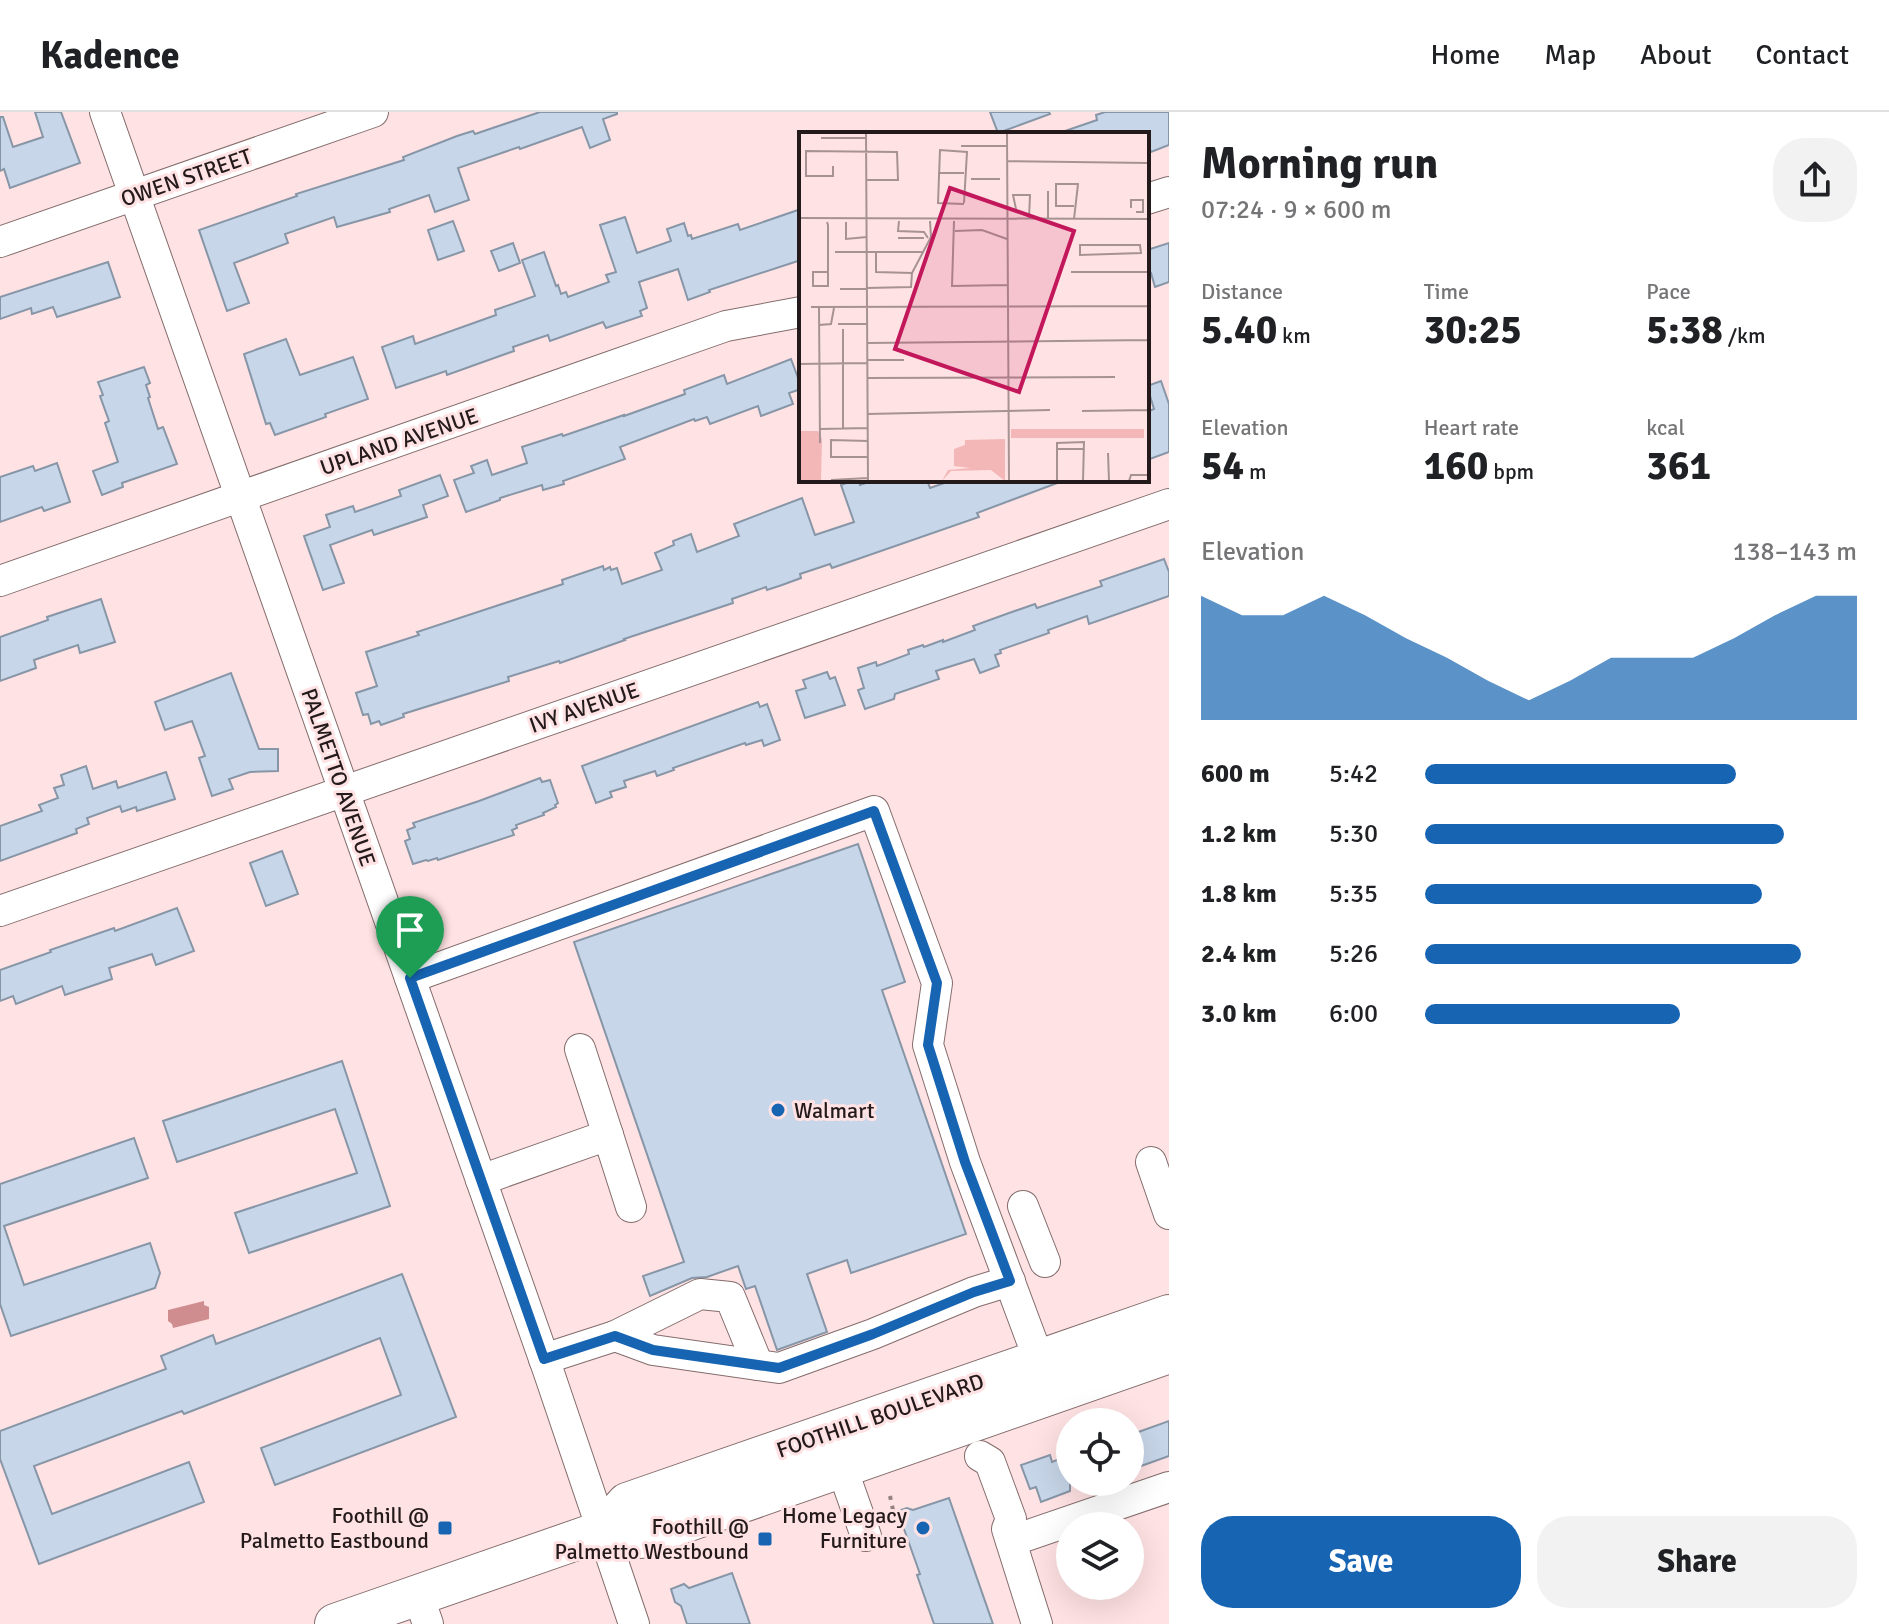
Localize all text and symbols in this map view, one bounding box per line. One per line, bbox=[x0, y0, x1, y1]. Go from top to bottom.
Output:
text: Kadence bbox=[40, 32, 180, 79]
text: Home bbox=[1431, 38, 1500, 72]
text: Map bbox=[1544, 38, 1596, 72]
text: About bbox=[1640, 38, 1712, 72]
text: Contact bbox=[1756, 38, 1849, 72]
inset map bbox=[799, 132, 1149, 482]
text: Morning run bbox=[1201, 137, 1438, 191]
button: share bbox=[1773, 138, 1857, 222]
street label: OWEN STREET bbox=[117, 142, 255, 212]
text: 07:24 · 9 × 600 m bbox=[1201, 194, 1392, 226]
text: Distance bbox=[1201, 278, 1283, 305]
text: Time bbox=[1424, 278, 1469, 305]
text: Pace bbox=[1646, 278, 1691, 305]
text: 5.40 bbox=[1201, 305, 1277, 355]
text: 30:25 bbox=[1424, 305, 1522, 355]
text: 5:38 bbox=[1646, 305, 1723, 355]
text: km bbox=[1277, 322, 1311, 349]
text: /km bbox=[1723, 322, 1766, 349]
street label: UPLAND AVENUE bbox=[317, 402, 482, 481]
text: Elevation bbox=[1201, 414, 1289, 441]
text: Heart rate bbox=[1424, 414, 1519, 441]
text: kcal bbox=[1646, 414, 1685, 441]
text: 54 bbox=[1201, 441, 1244, 491]
text: 160 bbox=[1424, 441, 1488, 491]
text: 361 bbox=[1646, 441, 1711, 491]
text: m bbox=[1244, 458, 1267, 485]
text: bpm bbox=[1488, 458, 1534, 485]
text: Elevation bbox=[1201, 536, 1305, 568]
text: 138–143 m bbox=[1733, 536, 1857, 568]
street label: IVY AVENUE bbox=[526, 676, 643, 739]
street label: PALMETTO AVENUE bbox=[295, 685, 382, 870]
text: 600 m bbox=[1201, 758, 1270, 790]
text: 5:42 bbox=[1329, 758, 1378, 790]
text: 1.2 km bbox=[1201, 818, 1277, 850]
text: 5:30 bbox=[1329, 818, 1378, 850]
text: 1.8 km bbox=[1201, 878, 1277, 910]
text: 5:35 bbox=[1329, 878, 1378, 910]
pin bbox=[376, 896, 444, 978]
icon: arrive bbox=[388, 908, 432, 952]
text: 2.4 km bbox=[1201, 938, 1277, 970]
text: 5:26 bbox=[1329, 938, 1378, 970]
text: 3.0 km bbox=[1201, 998, 1277, 1030]
text: 6:00 bbox=[1329, 998, 1378, 1030]
place label: Walmart bbox=[794, 1097, 875, 1124]
marker: Walmart bbox=[769, 1101, 787, 1119]
street label: FOOTHILL BOULEVARD bbox=[773, 1367, 988, 1464]
map controls bbox=[1056, 1408, 1144, 1600]
button: locate bbox=[1056, 1408, 1144, 1496]
place label: Foothill @ Palmetto Eastbound bbox=[240, 1502, 429, 1554]
place label: Home Legacy Furniture bbox=[782, 1502, 908, 1554]
button: layers bbox=[1056, 1512, 1144, 1600]
place label: Foothill @ Palmetto Westbound bbox=[554, 1513, 749, 1565]
button: Save bbox=[1201, 1516, 1521, 1608]
button: Share bbox=[1537, 1516, 1857, 1608]
marker: Foothill @ Palmetto Eastbound bbox=[436, 1519, 454, 1537]
marker: Home Legacy Furniture bbox=[914, 1519, 932, 1537]
marker: Foothill @ Palmetto Westbound bbox=[756, 1530, 774, 1548]

